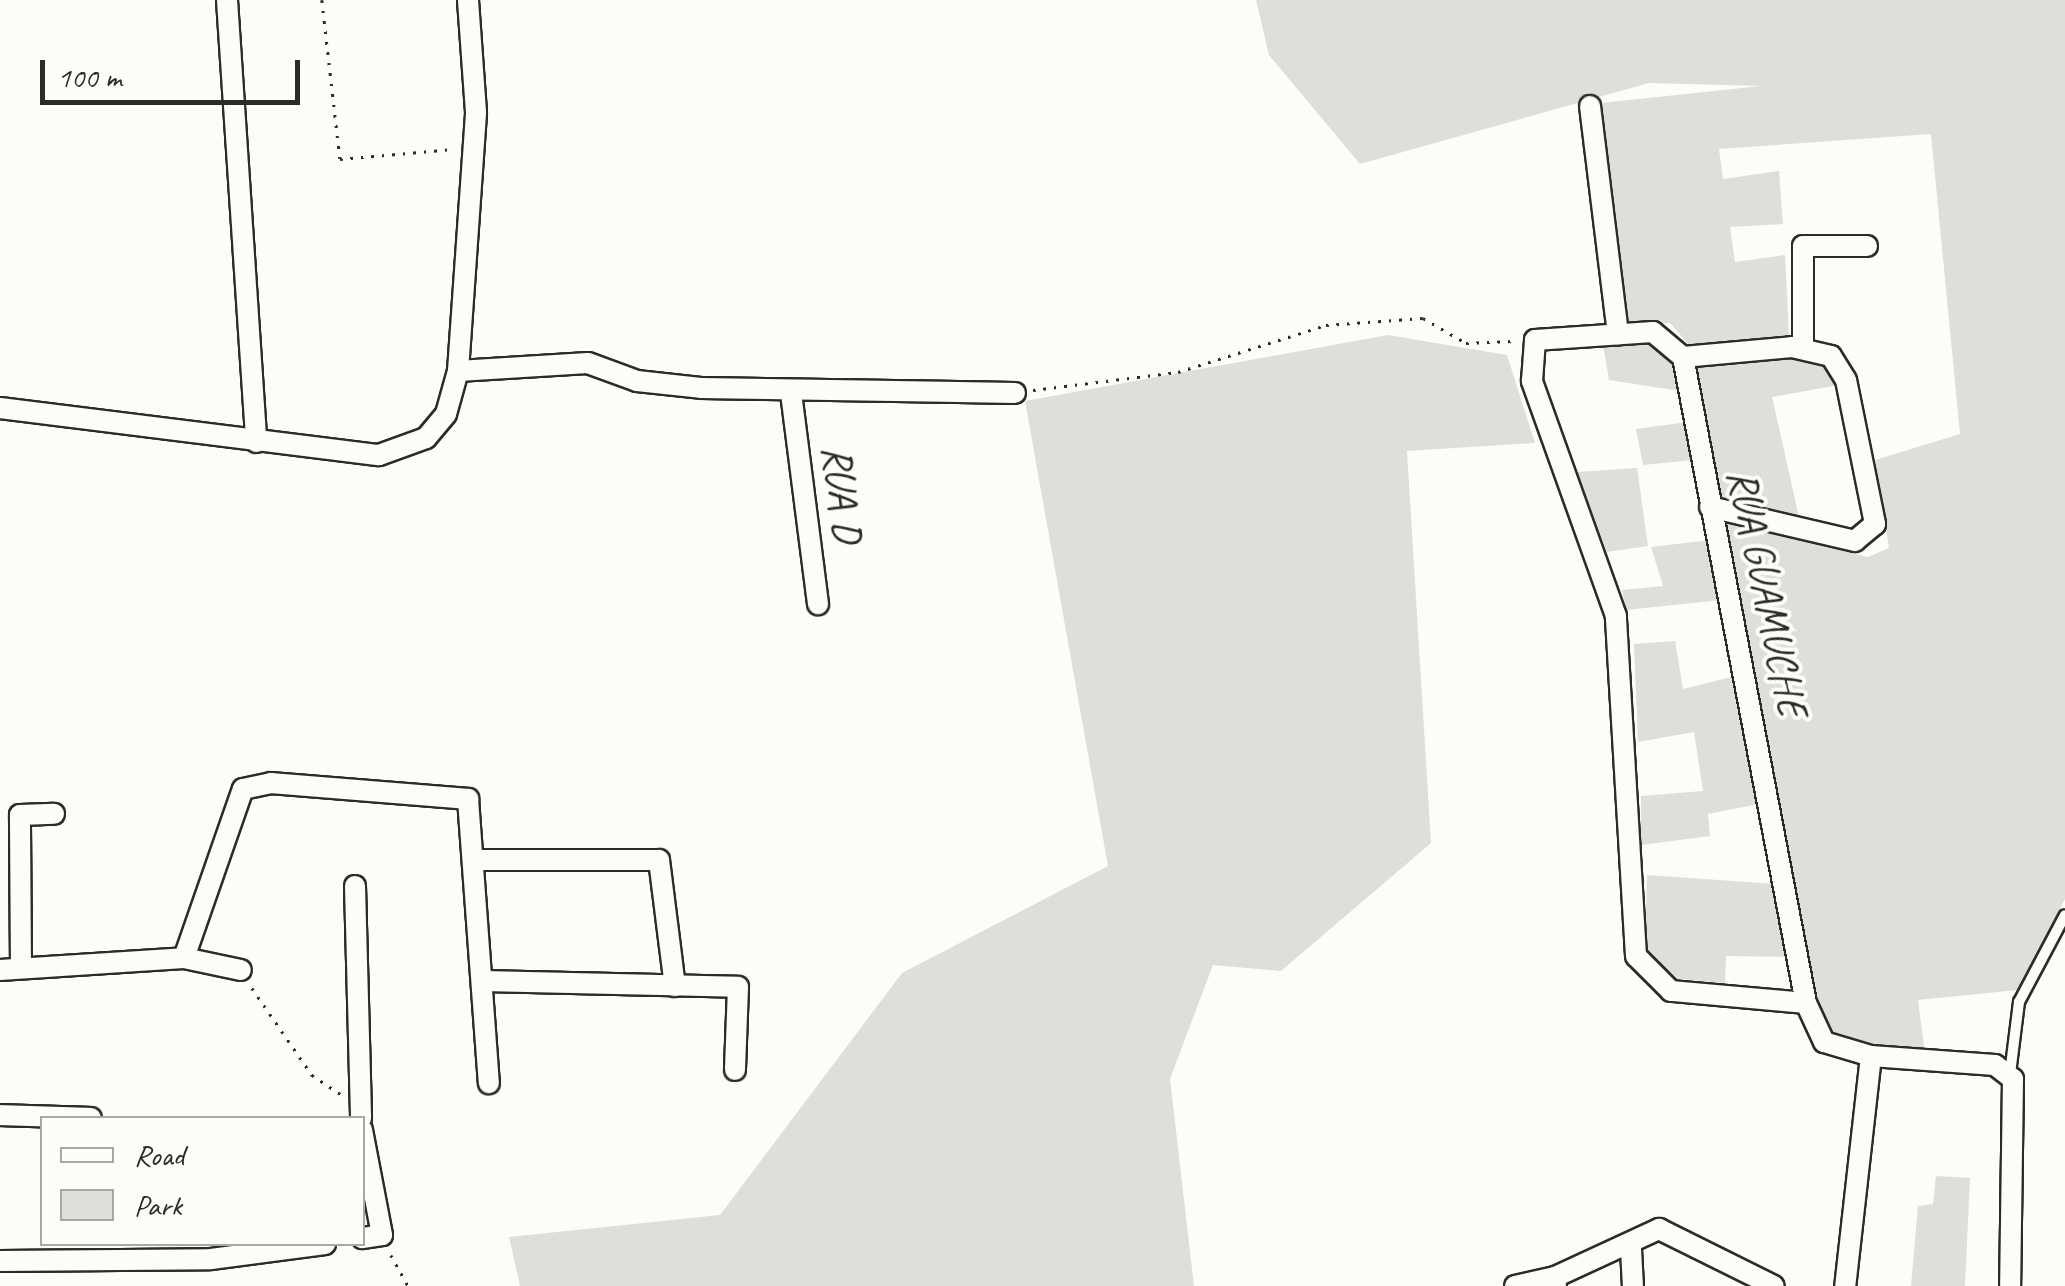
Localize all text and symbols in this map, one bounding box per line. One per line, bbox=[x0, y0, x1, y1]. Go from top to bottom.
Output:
scale bar bbox=[45, 40, 305, 102]
text: 100 m bbox=[57, 58, 122, 96]
street label: RUA D bbox=[811, 443, 873, 545]
street label: RUA GUAMUCHE bbox=[1716, 465, 1818, 721]
legend bbox=[40, 1116, 365, 1246]
text: Road bbox=[134, 1136, 184, 1174]
text: Park bbox=[134, 1186, 182, 1224]

